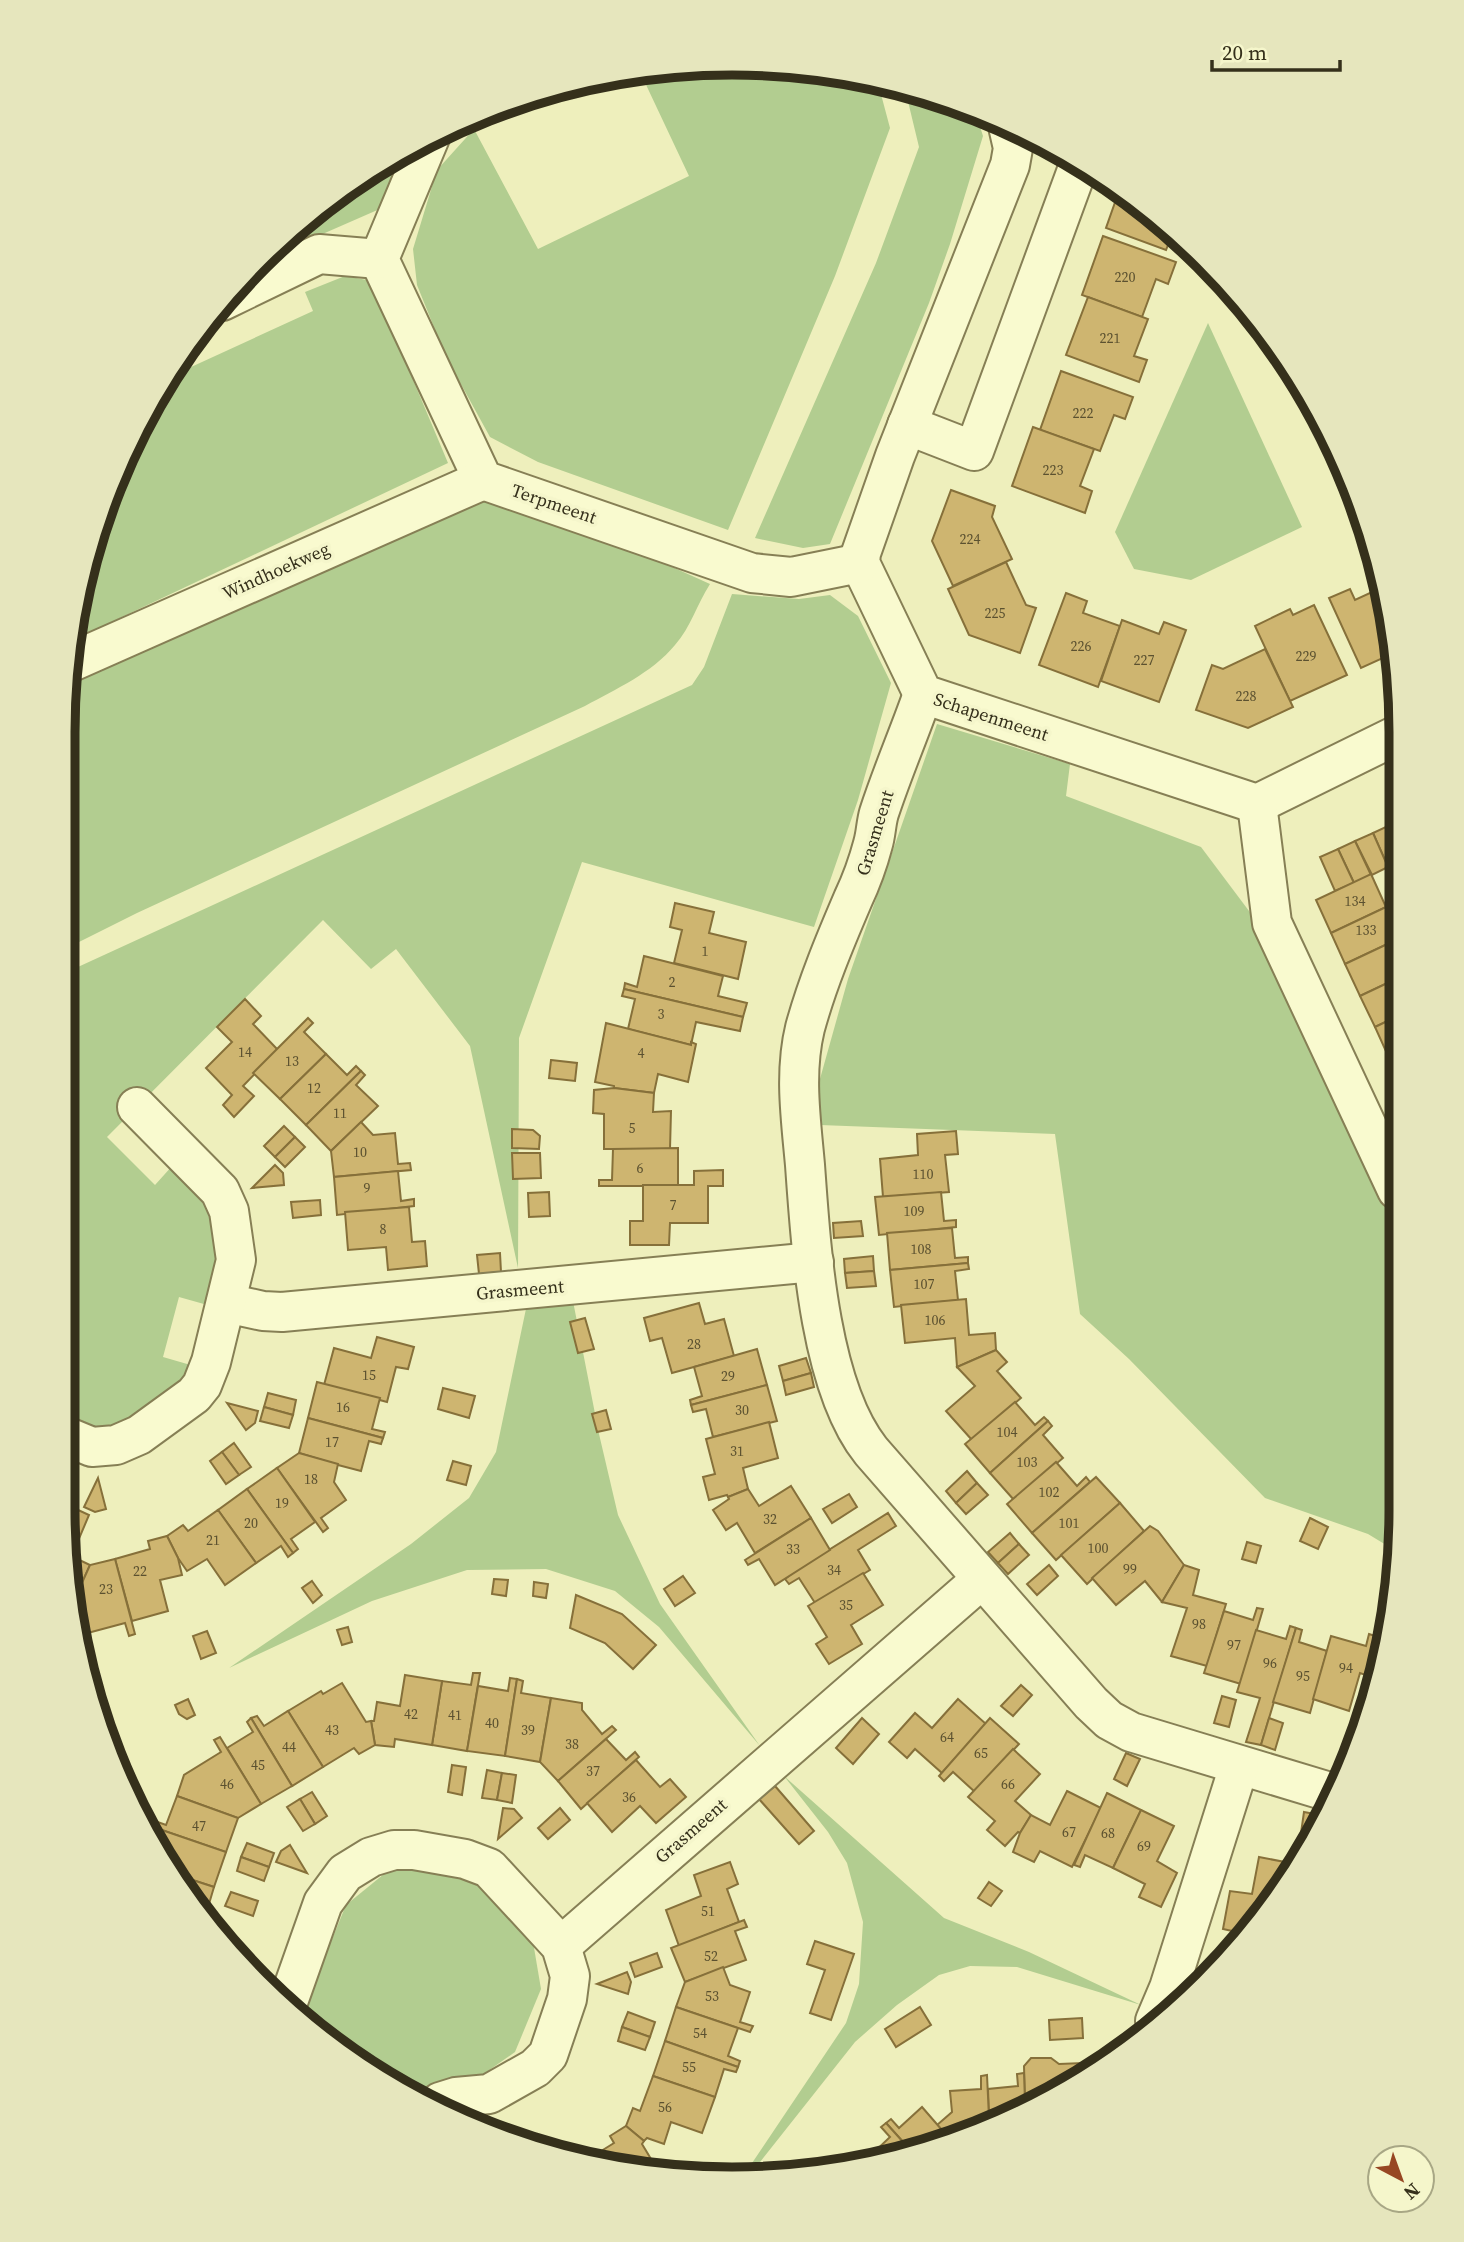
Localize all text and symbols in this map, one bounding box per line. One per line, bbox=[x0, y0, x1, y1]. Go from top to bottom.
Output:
scale bar bbox=[1212, 28, 1340, 72]
text: 20 m bbox=[1222, 38, 1267, 67]
house number: 220 bbox=[1115, 267, 1136, 287]
house number: 221 bbox=[1100, 328, 1121, 348]
house number: 222 bbox=[1073, 403, 1094, 423]
house number: 223 bbox=[1043, 460, 1064, 480]
street label: Terpmeent bbox=[508, 477, 600, 530]
house number: 224 bbox=[960, 529, 981, 549]
street label: Windhoekweg bbox=[218, 536, 333, 605]
house number: 225 bbox=[985, 603, 1006, 623]
house number: 226 bbox=[1071, 636, 1092, 656]
house number: 229 bbox=[1296, 646, 1317, 666]
house number: 227 bbox=[1134, 650, 1155, 670]
street label: Schapenmeent bbox=[931, 686, 1052, 747]
house number: 228 bbox=[1236, 686, 1257, 706]
street label: Grasmeent bbox=[850, 787, 899, 879]
house number: 134 bbox=[1345, 891, 1366, 911]
house number: 133 bbox=[1356, 920, 1377, 940]
house number: 1 bbox=[702, 941, 709, 961]
house number: 2 bbox=[669, 972, 676, 992]
house number: 3 bbox=[658, 1004, 665, 1024]
house number: 14 bbox=[238, 1042, 252, 1062]
house number: 4 bbox=[638, 1043, 645, 1063]
house number: 13 bbox=[285, 1051, 299, 1071]
house number: 12 bbox=[307, 1078, 321, 1098]
house number: 11 bbox=[333, 1103, 347, 1123]
house number: 5 bbox=[629, 1118, 636, 1138]
house number: 10 bbox=[353, 1142, 367, 1162]
house number: 6 bbox=[637, 1158, 644, 1178]
house number: 110 bbox=[913, 1164, 934, 1184]
house number: 9 bbox=[364, 1178, 371, 1198]
house number: 7 bbox=[670, 1195, 677, 1215]
house number: 109 bbox=[904, 1201, 925, 1221]
house number: 8 bbox=[380, 1219, 387, 1239]
house number: 108 bbox=[911, 1239, 932, 1259]
street label: Grasmeent bbox=[475, 1273, 565, 1306]
house number: 107 bbox=[914, 1274, 935, 1294]
house number: 106 bbox=[925, 1310, 946, 1330]
house number: 28 bbox=[687, 1334, 701, 1354]
house number: 15 bbox=[362, 1365, 376, 1385]
house number: 29 bbox=[721, 1366, 735, 1386]
house number: 16 bbox=[336, 1397, 350, 1417]
house number: 30 bbox=[735, 1400, 749, 1420]
house number: 104 bbox=[997, 1422, 1018, 1442]
house number: 17 bbox=[325, 1432, 339, 1452]
house number: 31 bbox=[730, 1441, 744, 1461]
house number: 103 bbox=[1017, 1452, 1038, 1472]
house number: 18 bbox=[304, 1469, 318, 1489]
house number: 102 bbox=[1039, 1482, 1060, 1502]
house number: 19 bbox=[275, 1493, 289, 1513]
house number: 32 bbox=[763, 1509, 777, 1529]
house number: 20 bbox=[244, 1513, 258, 1533]
house number: 101 bbox=[1059, 1513, 1080, 1533]
house number: 21 bbox=[206, 1530, 220, 1550]
house number: 100 bbox=[1088, 1538, 1109, 1558]
house number: 33 bbox=[786, 1539, 800, 1559]
house number: 99 bbox=[1123, 1559, 1137, 1579]
house number: 34 bbox=[827, 1560, 841, 1580]
house number: 22 bbox=[133, 1561, 147, 1581]
house number: 23 bbox=[99, 1579, 113, 1599]
house number: 35 bbox=[839, 1595, 853, 1615]
house number: 98 bbox=[1192, 1614, 1206, 1634]
house number: 97 bbox=[1227, 1635, 1241, 1655]
house number: 96 bbox=[1263, 1653, 1277, 1673]
house number: 94 bbox=[1339, 1658, 1353, 1678]
house number: 95 bbox=[1296, 1666, 1310, 1686]
house number: 42 bbox=[404, 1704, 418, 1724]
house number: 41 bbox=[448, 1705, 462, 1725]
house number: 40 bbox=[485, 1713, 499, 1733]
house number: 43 bbox=[325, 1720, 339, 1740]
house number: 39 bbox=[521, 1720, 535, 1740]
house number: 64 bbox=[940, 1727, 954, 1747]
house number: 38 bbox=[565, 1734, 579, 1754]
house number: 44 bbox=[282, 1737, 296, 1757]
house number: 65 bbox=[974, 1743, 988, 1763]
house number: 45 bbox=[251, 1755, 265, 1775]
house number: 37 bbox=[586, 1761, 600, 1781]
house number: 46 bbox=[220, 1774, 234, 1794]
house number: 66 bbox=[1001, 1774, 1015, 1794]
house number: 36 bbox=[622, 1787, 636, 1807]
street label: Grasmeent bbox=[649, 1792, 732, 1869]
house number: 47 bbox=[192, 1816, 206, 1836]
house number: 67 bbox=[1062, 1822, 1076, 1842]
house number: 68 bbox=[1101, 1823, 1115, 1843]
house number: 69 bbox=[1137, 1836, 1151, 1856]
house number: 51 bbox=[701, 1901, 715, 1921]
house number: 52 bbox=[704, 1946, 718, 1966]
house number: 53 bbox=[705, 1986, 719, 2006]
house number: 54 bbox=[693, 2023, 707, 2043]
house number: 55 bbox=[682, 2057, 696, 2077]
house number: 56 bbox=[658, 2097, 672, 2117]
north arrow bbox=[1366, 2144, 1436, 2214]
text: N bbox=[1398, 2177, 1426, 2206]

